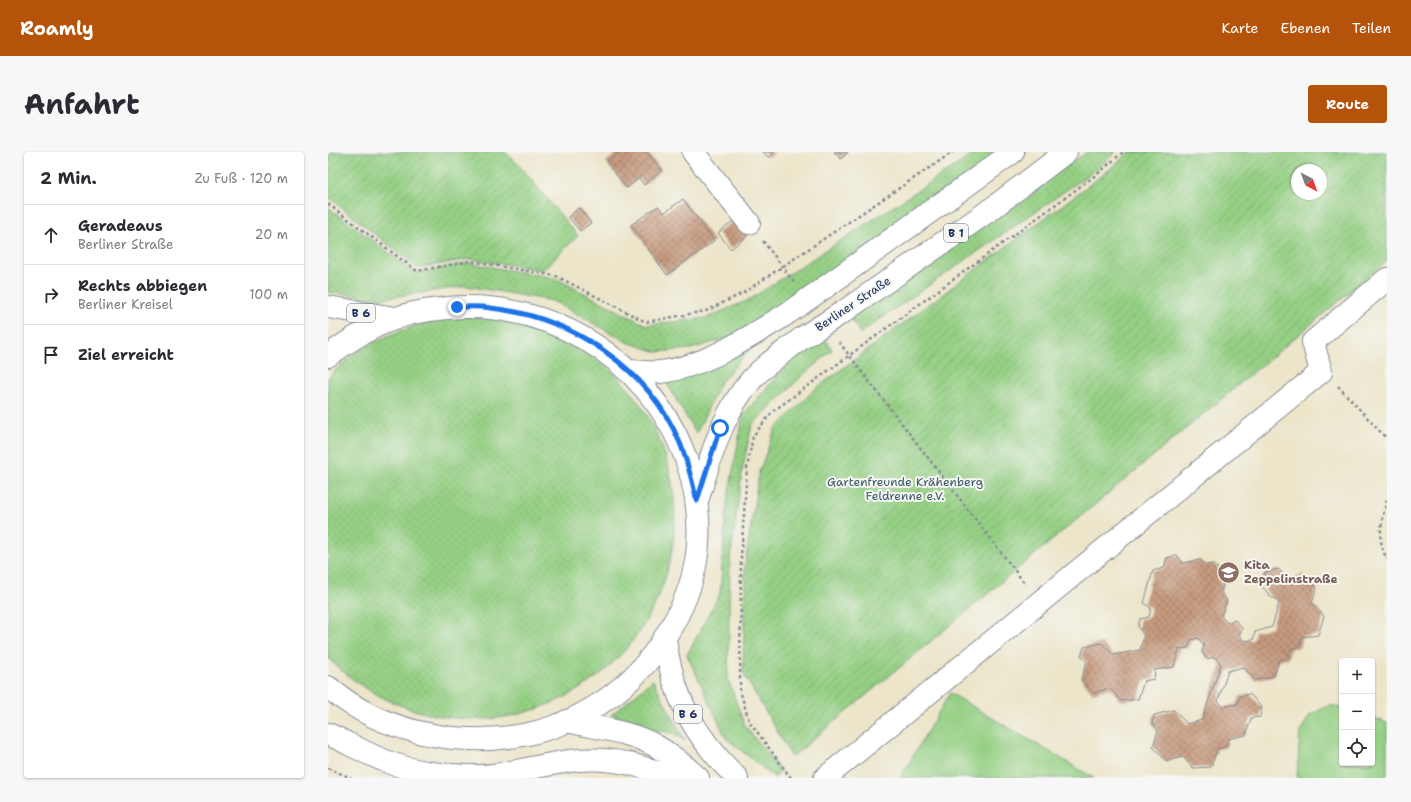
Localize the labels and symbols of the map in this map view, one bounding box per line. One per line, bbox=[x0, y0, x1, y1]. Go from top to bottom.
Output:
north arrow bbox=[1291, 164, 1327, 200]
road number: B 1 bbox=[944, 224, 968, 242]
street label: Berliner Straße bbox=[812, 273, 894, 335]
route end bbox=[448, 298, 466, 316]
road number: B 6 bbox=[347, 304, 375, 322]
route start bbox=[711, 419, 729, 437]
park label: Gartenfreunde Krähenberg Feldrenne e.V. bbox=[827, 474, 983, 504]
place label: Kita Zeppelinstraße bbox=[1244, 557, 1338, 587]
school or university icon: Kita Zeppelinstraße bbox=[1215, 559, 1241, 585]
road number: B 6 bbox=[674, 705, 702, 723]

